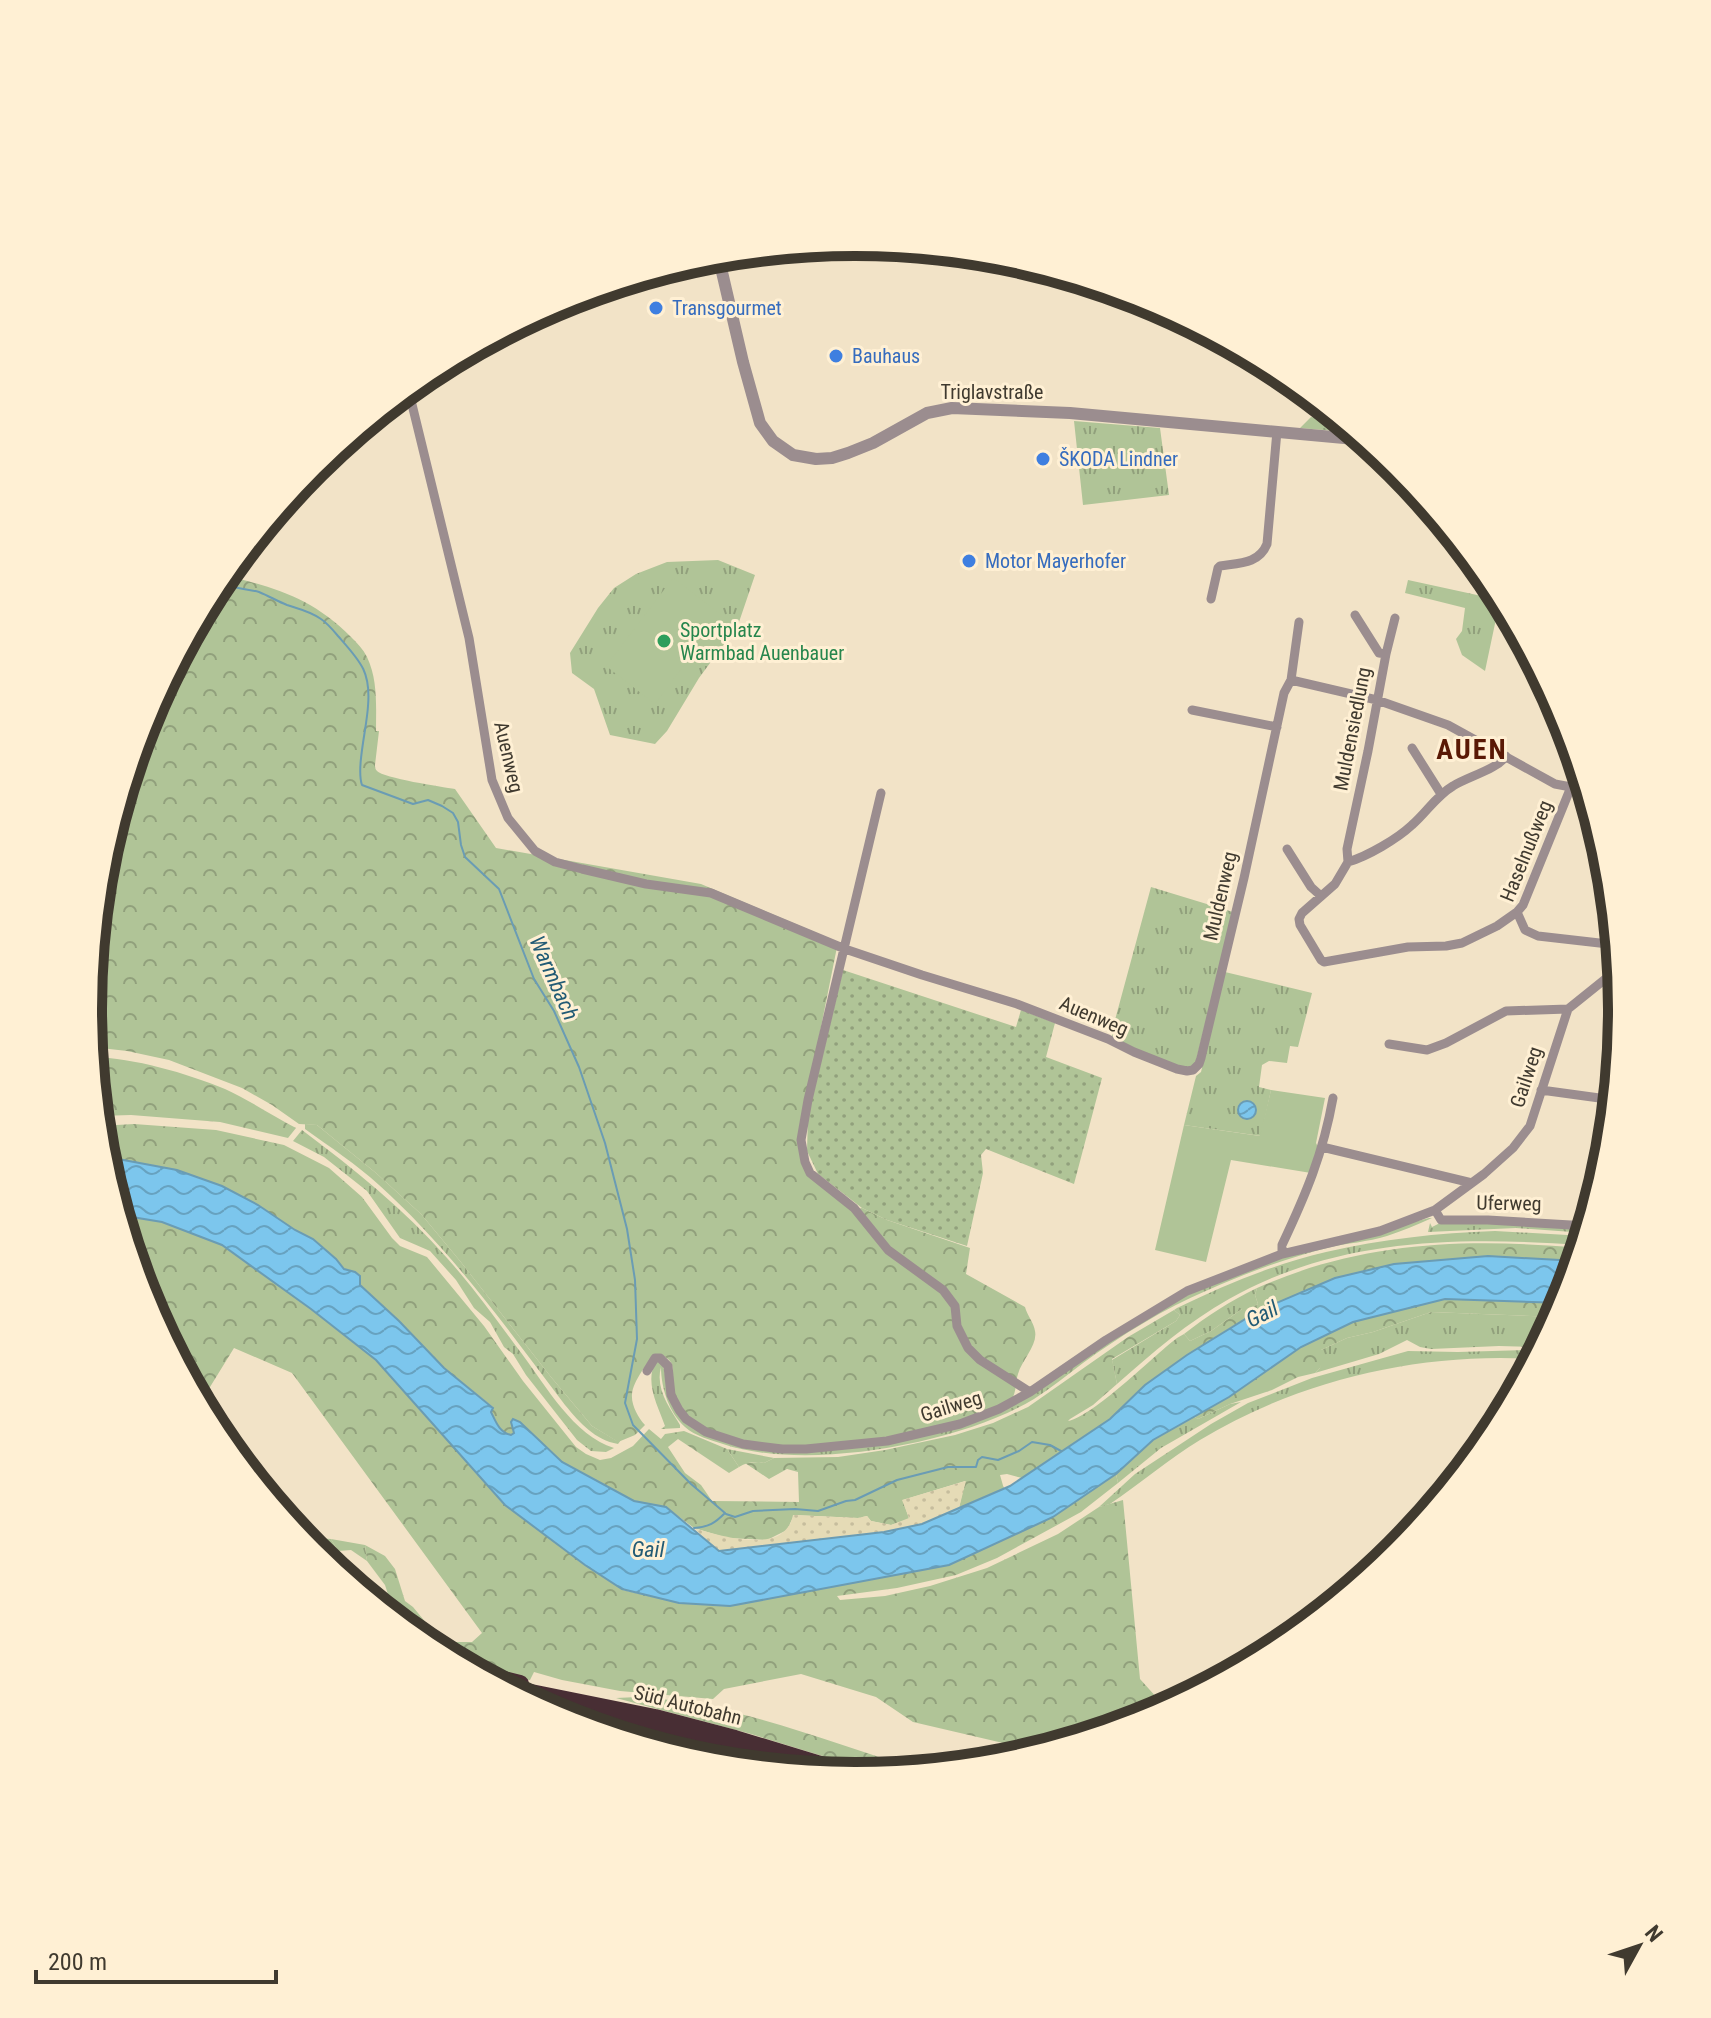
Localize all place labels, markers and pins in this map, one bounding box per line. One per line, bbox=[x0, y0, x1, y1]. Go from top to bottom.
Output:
place label: Transgourmet bbox=[672, 296, 782, 320]
marker: Transgourmet bbox=[647, 299, 665, 317]
place label: Bauhaus bbox=[852, 344, 920, 368]
marker: Bauhaus bbox=[827, 347, 845, 365]
place label: ŠKODA Lindner bbox=[1059, 447, 1178, 471]
marker: ŠKODA Lindner bbox=[1034, 450, 1052, 468]
place label: Motor Mayerhofer bbox=[985, 549, 1126, 573]
marker: Motor Mayerhofer bbox=[960, 552, 978, 570]
place label: Sportplatz Warmbad Auenbauer bbox=[680, 618, 844, 665]
marker: Sportplatz Warmbad Auenbauer bbox=[655, 632, 673, 650]

